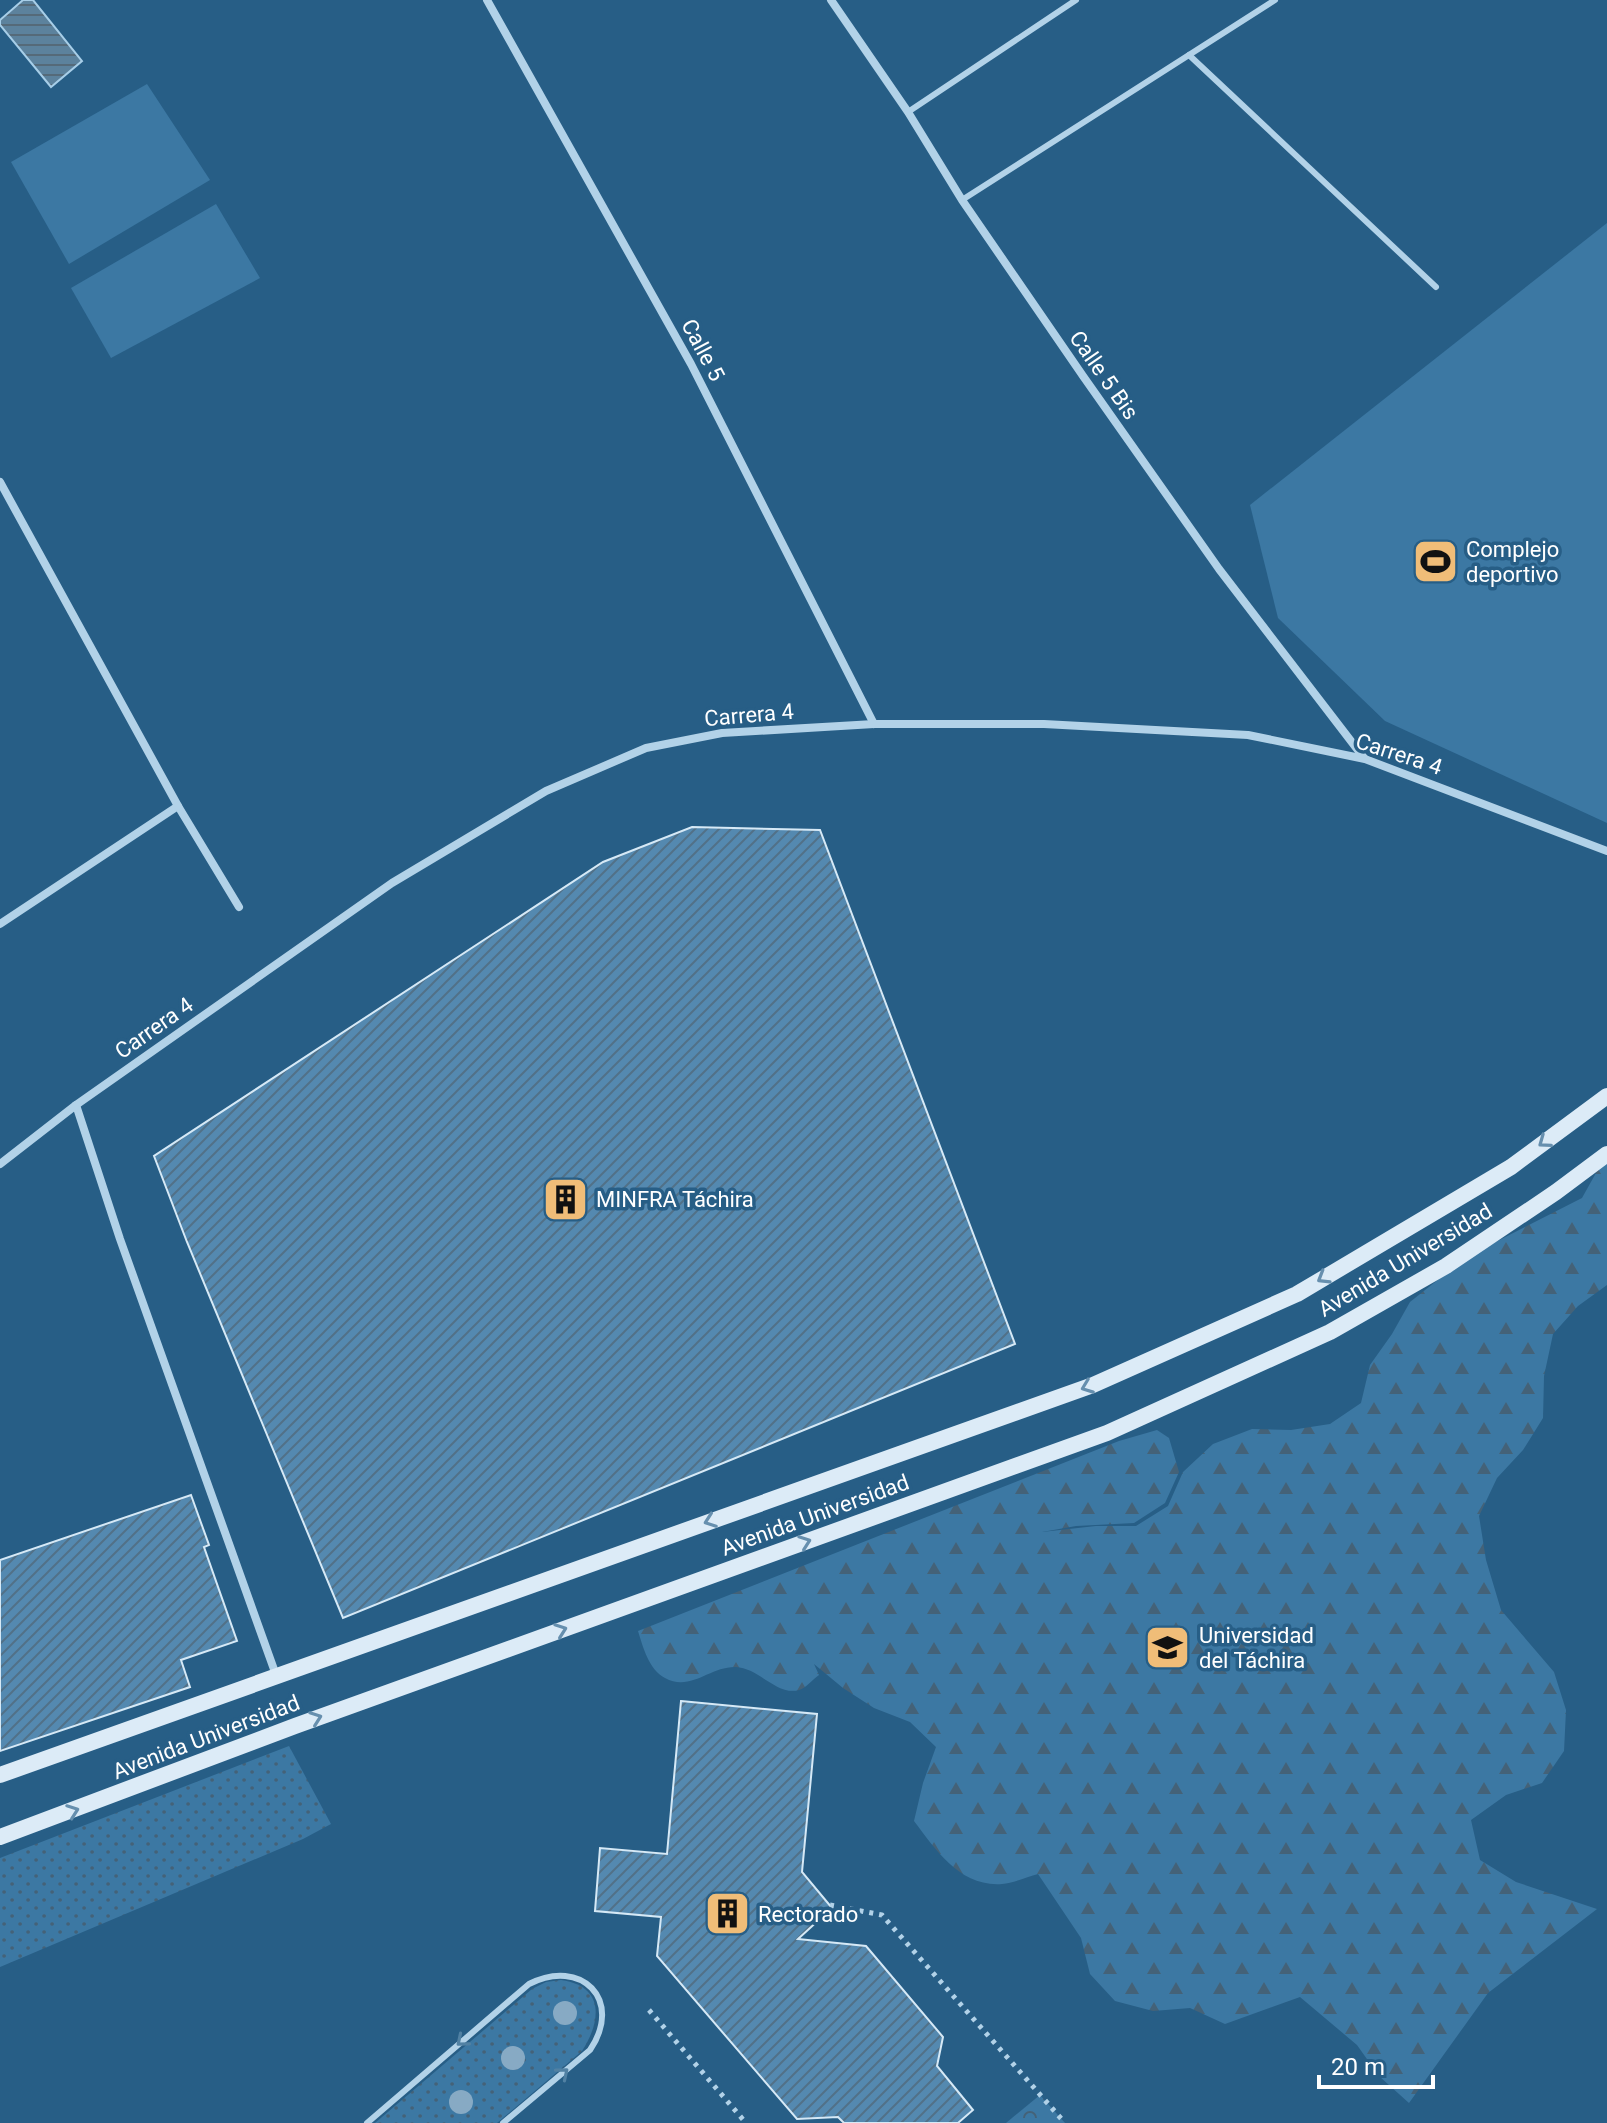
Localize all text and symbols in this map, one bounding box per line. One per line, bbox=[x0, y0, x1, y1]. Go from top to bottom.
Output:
street label: Calle 5 bbox=[676, 315, 730, 385]
street label: Calle 5 Bis bbox=[1064, 326, 1144, 424]
place label: Complejo deportivo bbox=[1466, 537, 1559, 587]
sports icon: Complejo deportivo bbox=[1411, 538, 1459, 586]
street label: Carrera 4 bbox=[703, 699, 795, 731]
street label: Carrera 4 bbox=[1353, 728, 1445, 780]
street label: Carrera 4 bbox=[110, 992, 198, 1064]
one-way arrow bbox=[1538, 1132, 1553, 1147]
building icon: MINFRA Táchira bbox=[541, 1175, 589, 1223]
place label: MINFRA Táchira bbox=[596, 1187, 754, 1212]
street label: Avenida Universidad bbox=[1314, 1198, 1496, 1322]
one-way arrow bbox=[1317, 1269, 1332, 1284]
one-way arrow bbox=[1081, 1377, 1095, 1394]
street label: Avenida Universidad bbox=[718, 1469, 912, 1561]
one-way arrow bbox=[704, 1511, 718, 1527]
one-way arrow bbox=[798, 1535, 812, 1552]
one-way arrow bbox=[553, 1623, 567, 1640]
place label: Universidad del Táchira bbox=[1199, 1623, 1314, 1673]
school or university icon: Universidad del Táchira bbox=[1144, 1624, 1192, 1672]
street label: Avenida Universidad bbox=[109, 1690, 303, 1784]
one-way arrow bbox=[308, 1711, 322, 1728]
one-way arrow bbox=[66, 1804, 80, 1821]
building icon: Rectorado bbox=[703, 1890, 751, 1938]
place label: Rectorado bbox=[758, 1902, 858, 1927]
one-way arrow bbox=[457, 2031, 471, 2046]
scale bar bbox=[1319, 2039, 1433, 2089]
text: 20 m bbox=[1331, 2053, 1385, 2081]
one-way arrow bbox=[553, 2068, 568, 2082]

